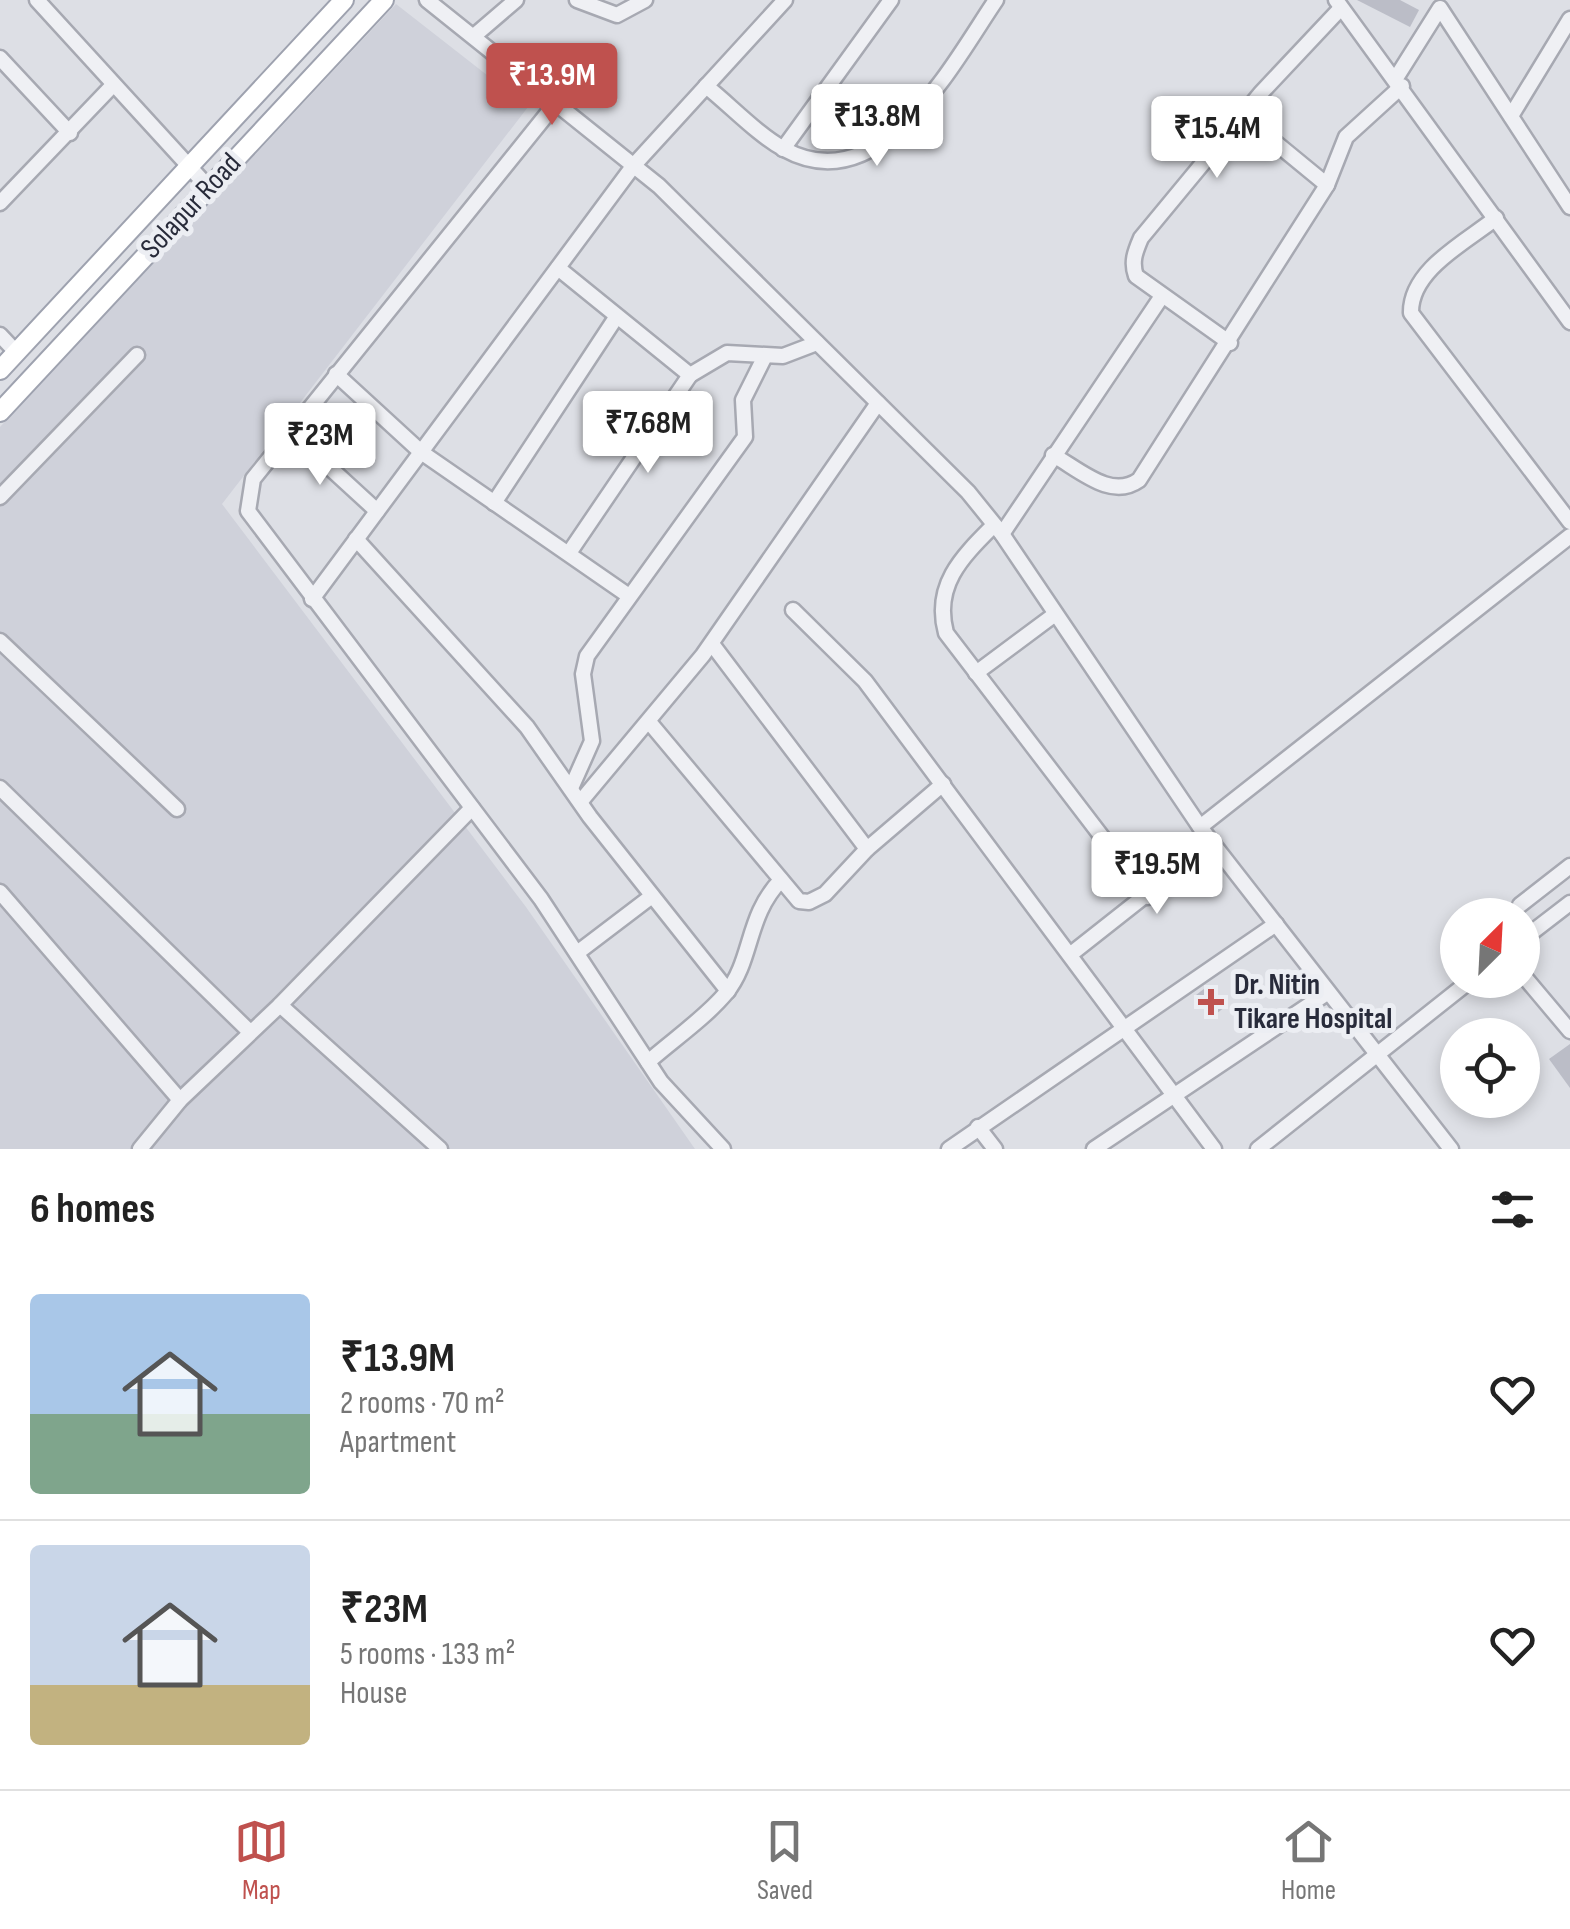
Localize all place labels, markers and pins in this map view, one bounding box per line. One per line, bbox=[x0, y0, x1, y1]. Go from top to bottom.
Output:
pin: ₹13.9M bbox=[471, 43, 633, 128]
pin: ₹13.8M bbox=[796, 84, 958, 169]
pin: ₹15.4M bbox=[1136, 96, 1298, 181]
pin: ₹7.68M bbox=[567, 391, 729, 476]
pin: ₹23M bbox=[261, 403, 379, 488]
pin: ₹19.5M bbox=[1076, 832, 1238, 917]
place label: Dr. Nitin Tikare Hospital bbox=[1234, 967, 1392, 1037]
marker: Dr. Nitin Tikare Hospital bbox=[1198, 989, 1224, 1015]

